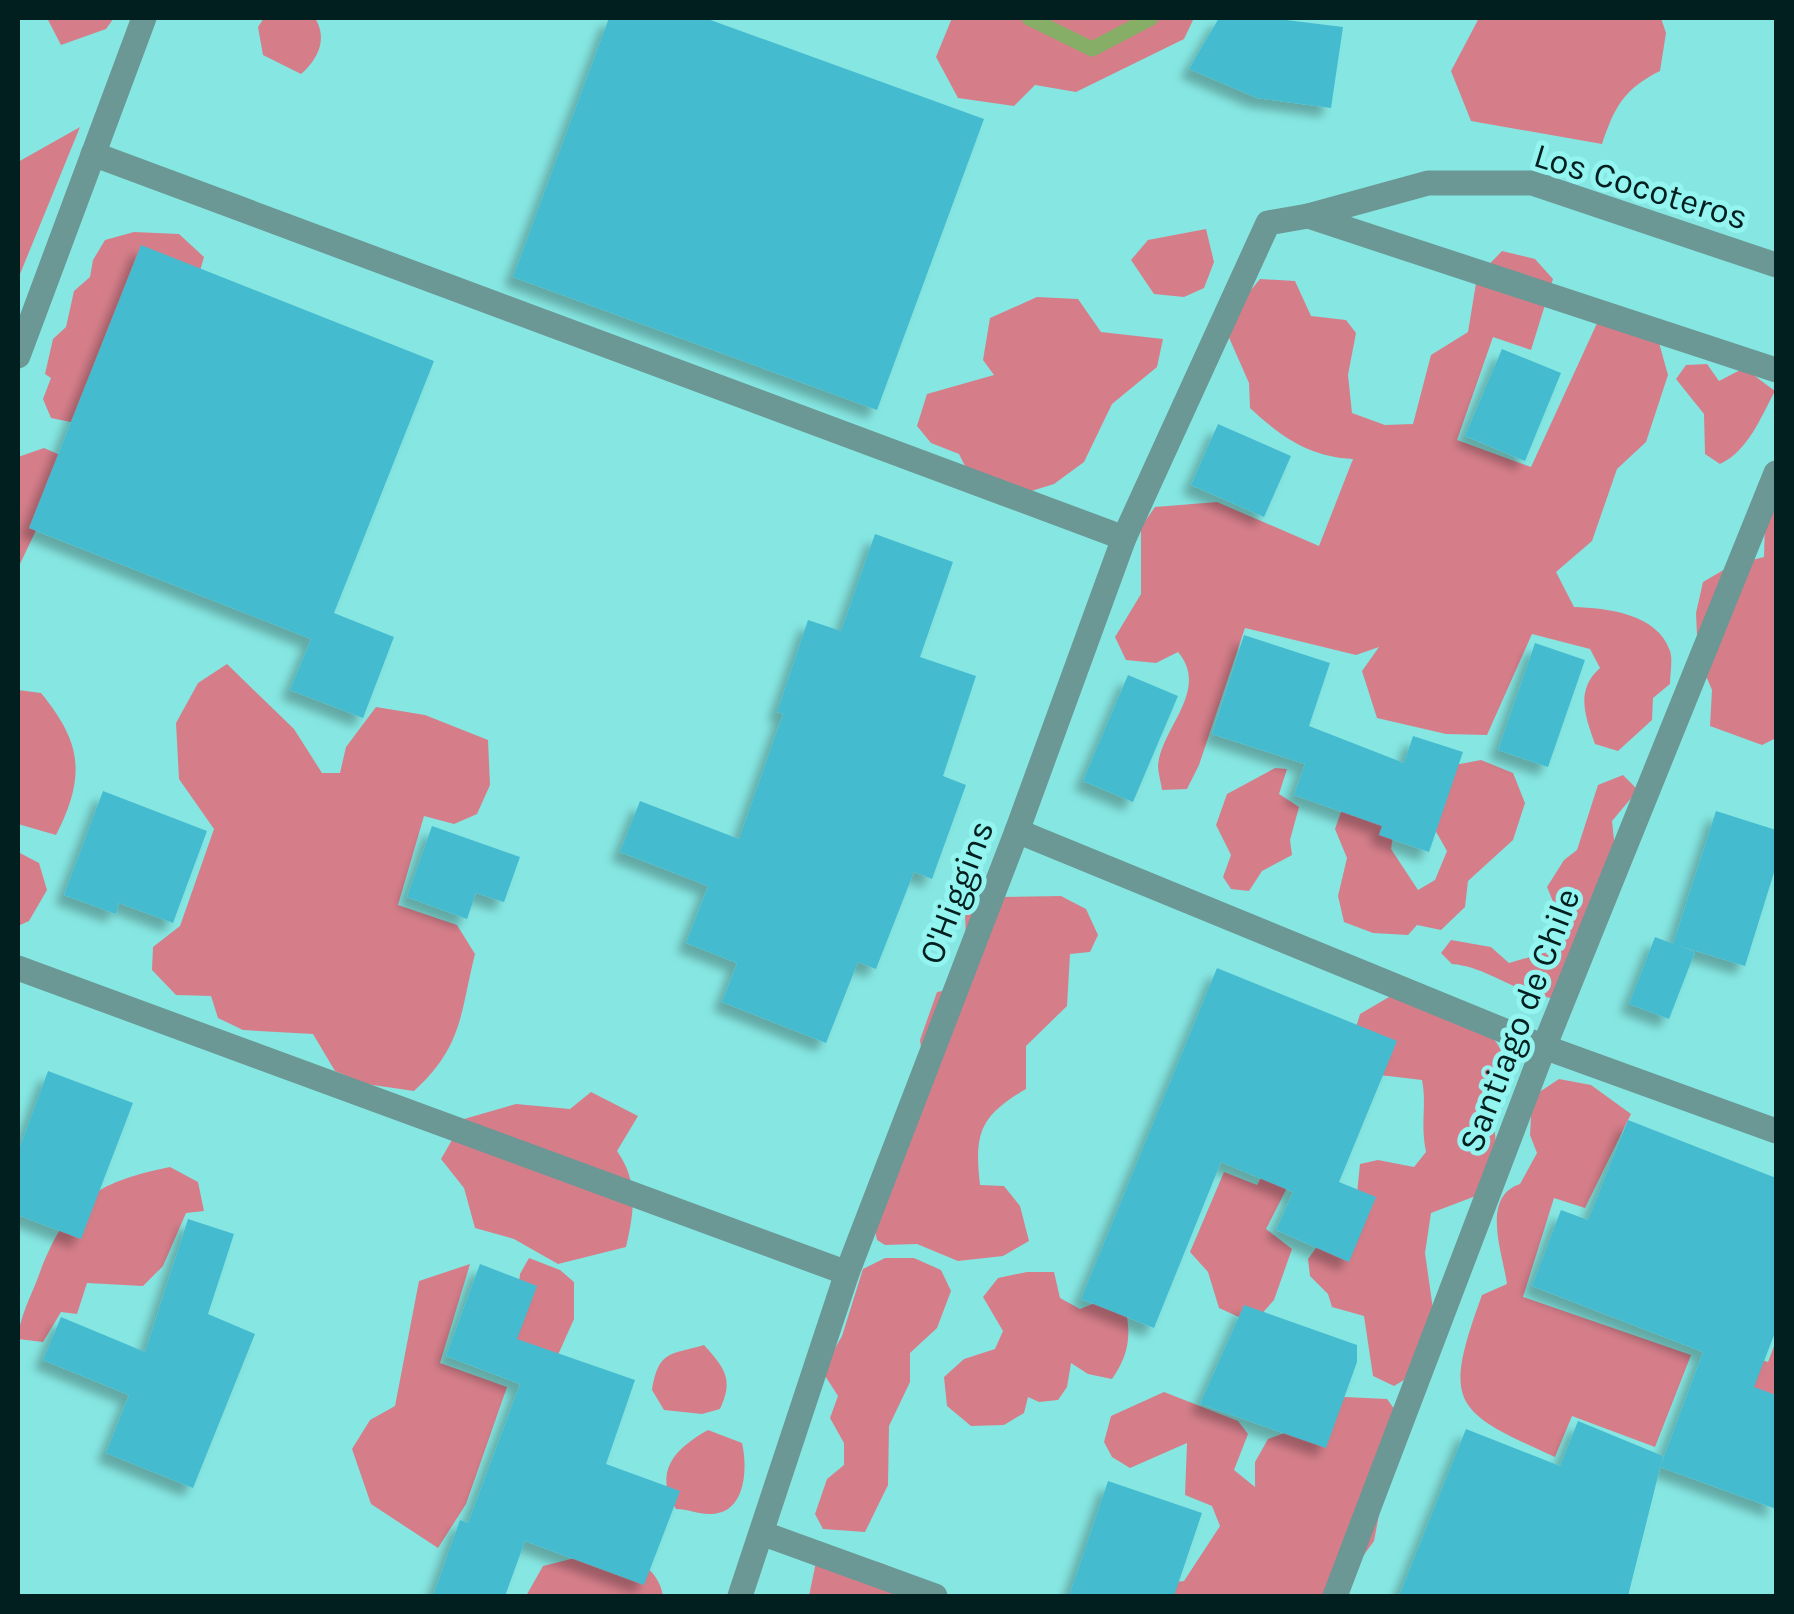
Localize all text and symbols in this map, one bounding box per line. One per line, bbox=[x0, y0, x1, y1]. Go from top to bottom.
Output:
street label: Los Cocoteros bbox=[1529, 135, 1753, 238]
street label: O'Higgins bbox=[910, 815, 1003, 970]
street label: Santiago de Chile bbox=[1450, 882, 1589, 1158]

